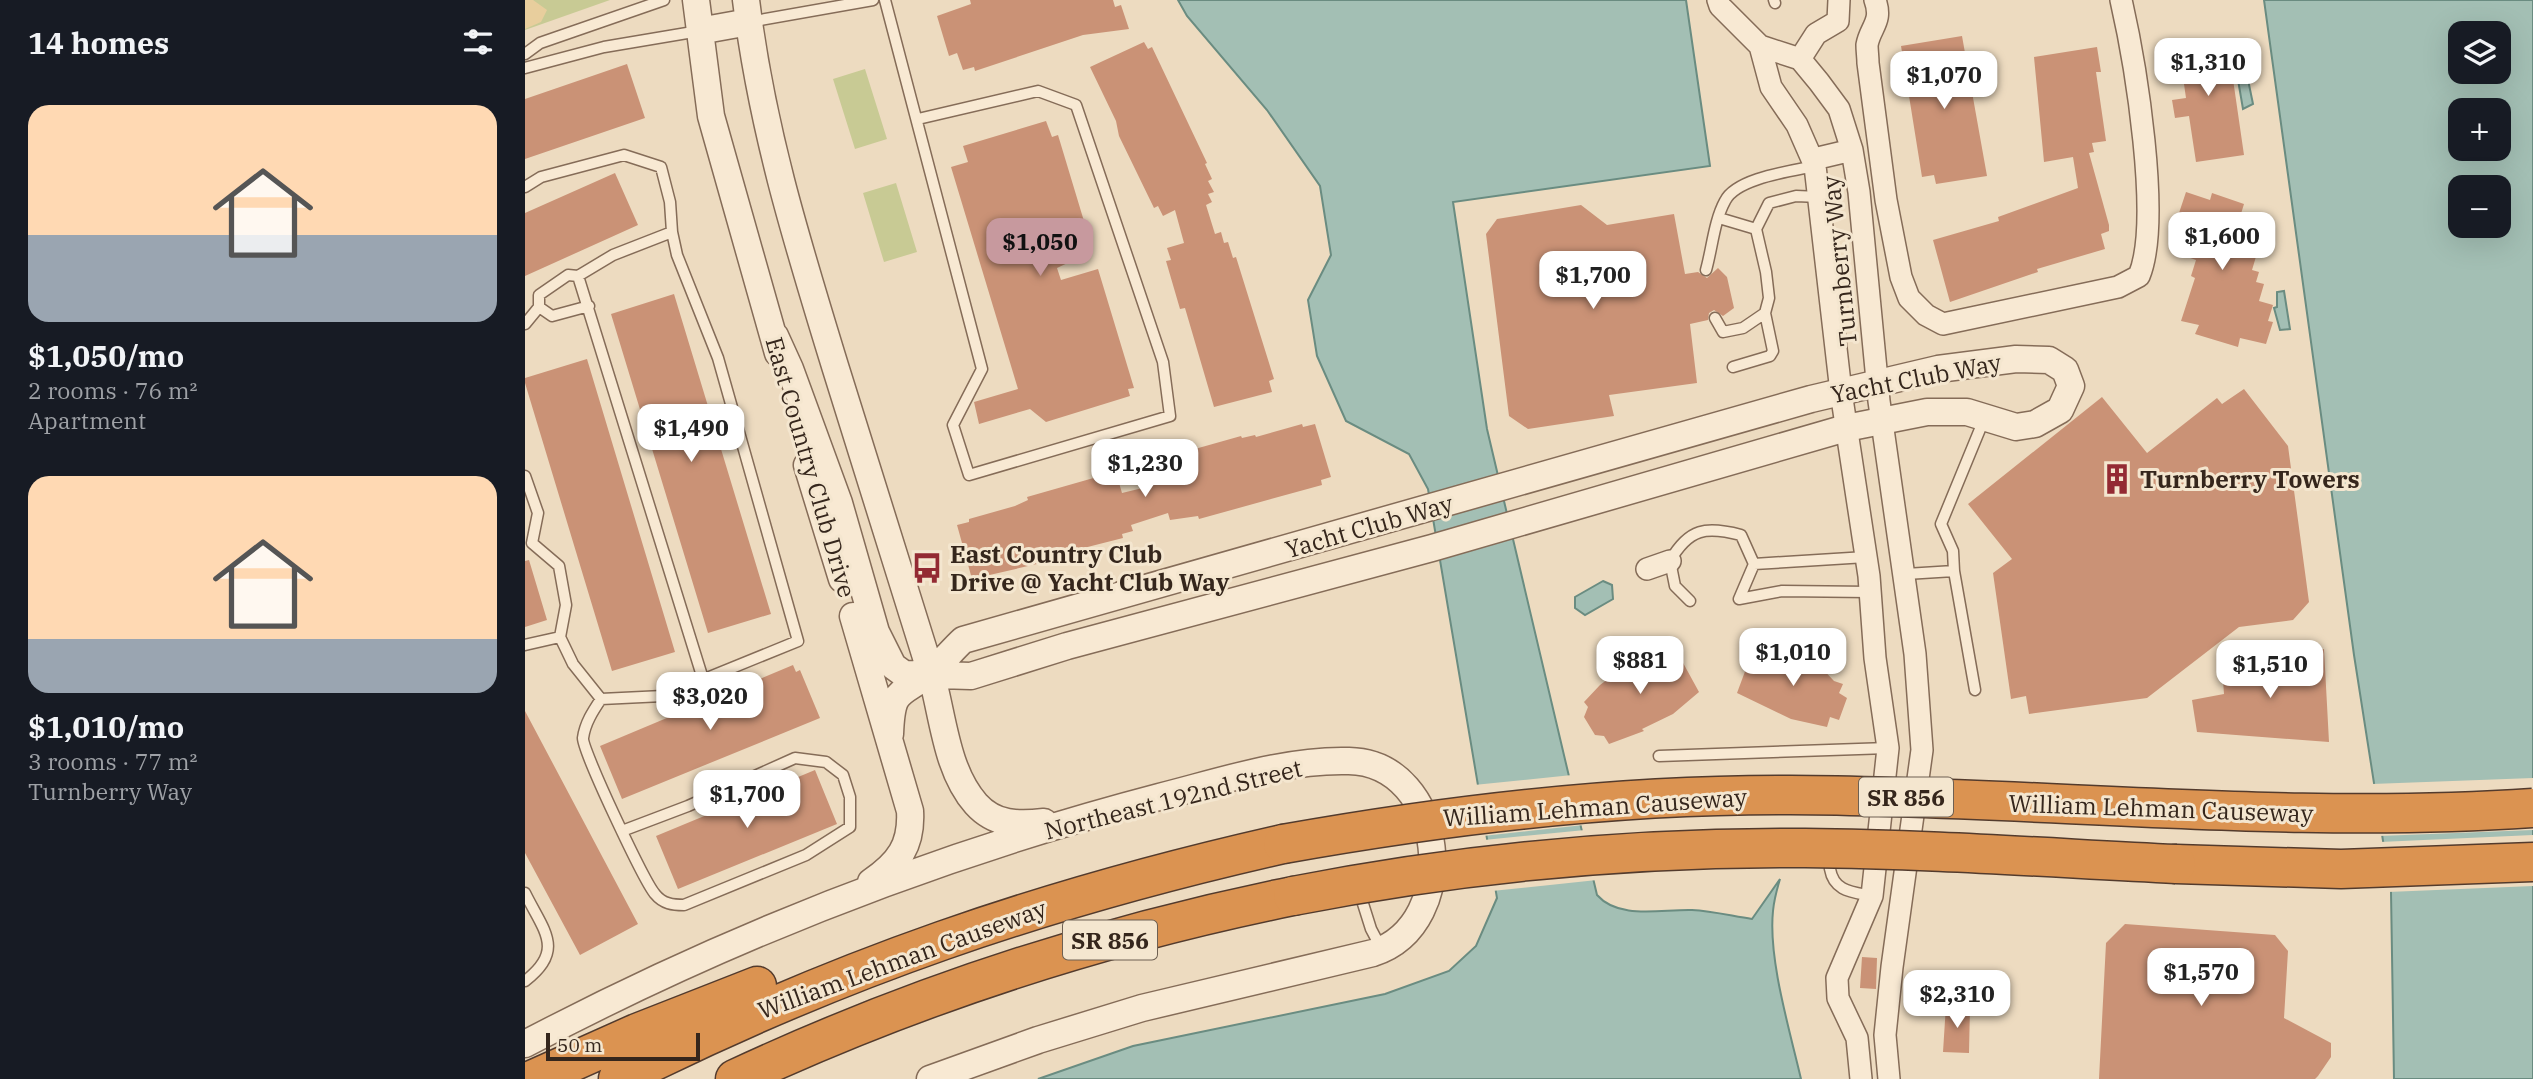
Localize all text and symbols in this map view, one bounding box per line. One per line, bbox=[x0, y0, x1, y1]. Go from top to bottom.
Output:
map controls bbox=[2448, 21, 2511, 238]
button: layers bbox=[2448, 21, 2511, 84]
text: 14 homes bbox=[28, 23, 169, 62]
icon: filters bbox=[459, 23, 497, 61]
pin: $1,310 bbox=[2151, 38, 2265, 98]
text: $1,310 bbox=[2170, 46, 2246, 76]
pin: $1,070 bbox=[1887, 52, 2001, 111]
text: $1,070 bbox=[1906, 59, 1982, 89]
button: + bbox=[2448, 98, 2511, 161]
icon: home bbox=[200, 150, 326, 276]
street label: Turnberry Way bbox=[1814, 174, 1864, 348]
button: − bbox=[2448, 175, 2511, 238]
pin: $1,600 bbox=[2165, 212, 2279, 272]
pin: $1,050 bbox=[983, 218, 1097, 278]
text: $1,600 bbox=[2184, 220, 2260, 250]
text: $1,050 bbox=[1002, 226, 1078, 256]
pin: $1,700 bbox=[1536, 252, 1650, 311]
text: $1,700 bbox=[1555, 259, 1631, 289]
street label: East Country Club Drive bbox=[758, 333, 864, 601]
text: $1,050/mo bbox=[28, 336, 184, 375]
street label: Yacht Club Way bbox=[1828, 346, 2004, 410]
text: 2 rooms · 76 m² bbox=[28, 375, 198, 405]
text: Apartment bbox=[28, 405, 146, 435]
pin: $1,490 bbox=[634, 405, 748, 464]
text: $1,490 bbox=[653, 412, 729, 442]
pin: $1,230 bbox=[1088, 440, 1202, 499]
text: $1,230 bbox=[1107, 447, 1183, 477]
building icon: Turnberry Towers bbox=[2100, 462, 2134, 496]
place label: Turnberry Towers bbox=[2140, 463, 2360, 495]
street label: Yacht Club Way bbox=[1281, 487, 1457, 565]
icon: home bbox=[200, 521, 326, 647]
place label: East Country Club Drive @ Yacht Club Way bbox=[950, 538, 1230, 598]
bus stop icon: East Country Club Drive @ Yacht Club Way bbox=[910, 551, 944, 585]
pin: $1,010 bbox=[1736, 628, 1850, 688]
pin: $881 bbox=[1599, 636, 1681, 696]
text: $1,010 bbox=[1755, 636, 1831, 666]
pin: $1,510 bbox=[2213, 640, 2327, 700]
text: $881 bbox=[1612, 644, 1668, 674]
text: $1,510 bbox=[2232, 648, 2308, 678]
pin: $3,020 bbox=[653, 672, 767, 732]
text: $3,020 bbox=[672, 680, 748, 710]
text: $1,010/mo bbox=[28, 707, 184, 746]
text: 3 rooms · 77 m² bbox=[28, 746, 198, 776]
street label: Northeast 192nd Street bbox=[1041, 752, 1305, 846]
pin: $1,700 bbox=[690, 770, 804, 830]
text: Turnberry Way bbox=[28, 776, 192, 806]
text: $1,700 bbox=[709, 778, 785, 808]
road number: SR 856 bbox=[1859, 778, 1953, 817]
street label: William Lehman Causeway bbox=[1442, 780, 1748, 834]
street label: William Lehman Causeway bbox=[2008, 787, 2314, 829]
street label: William Lehman Causeway bbox=[753, 892, 1051, 1026]
road number: SR 856 bbox=[1063, 920, 1157, 959]
pin: $1,570 bbox=[2144, 948, 2258, 1008]
text: $1,570 bbox=[2163, 956, 2239, 986]
pin: $2,310 bbox=[1900, 970, 2014, 1030]
text: $2,310 bbox=[1919, 978, 1995, 1008]
scale bar bbox=[546, 1030, 700, 1062]
text: 50 m bbox=[557, 1033, 602, 1057]

